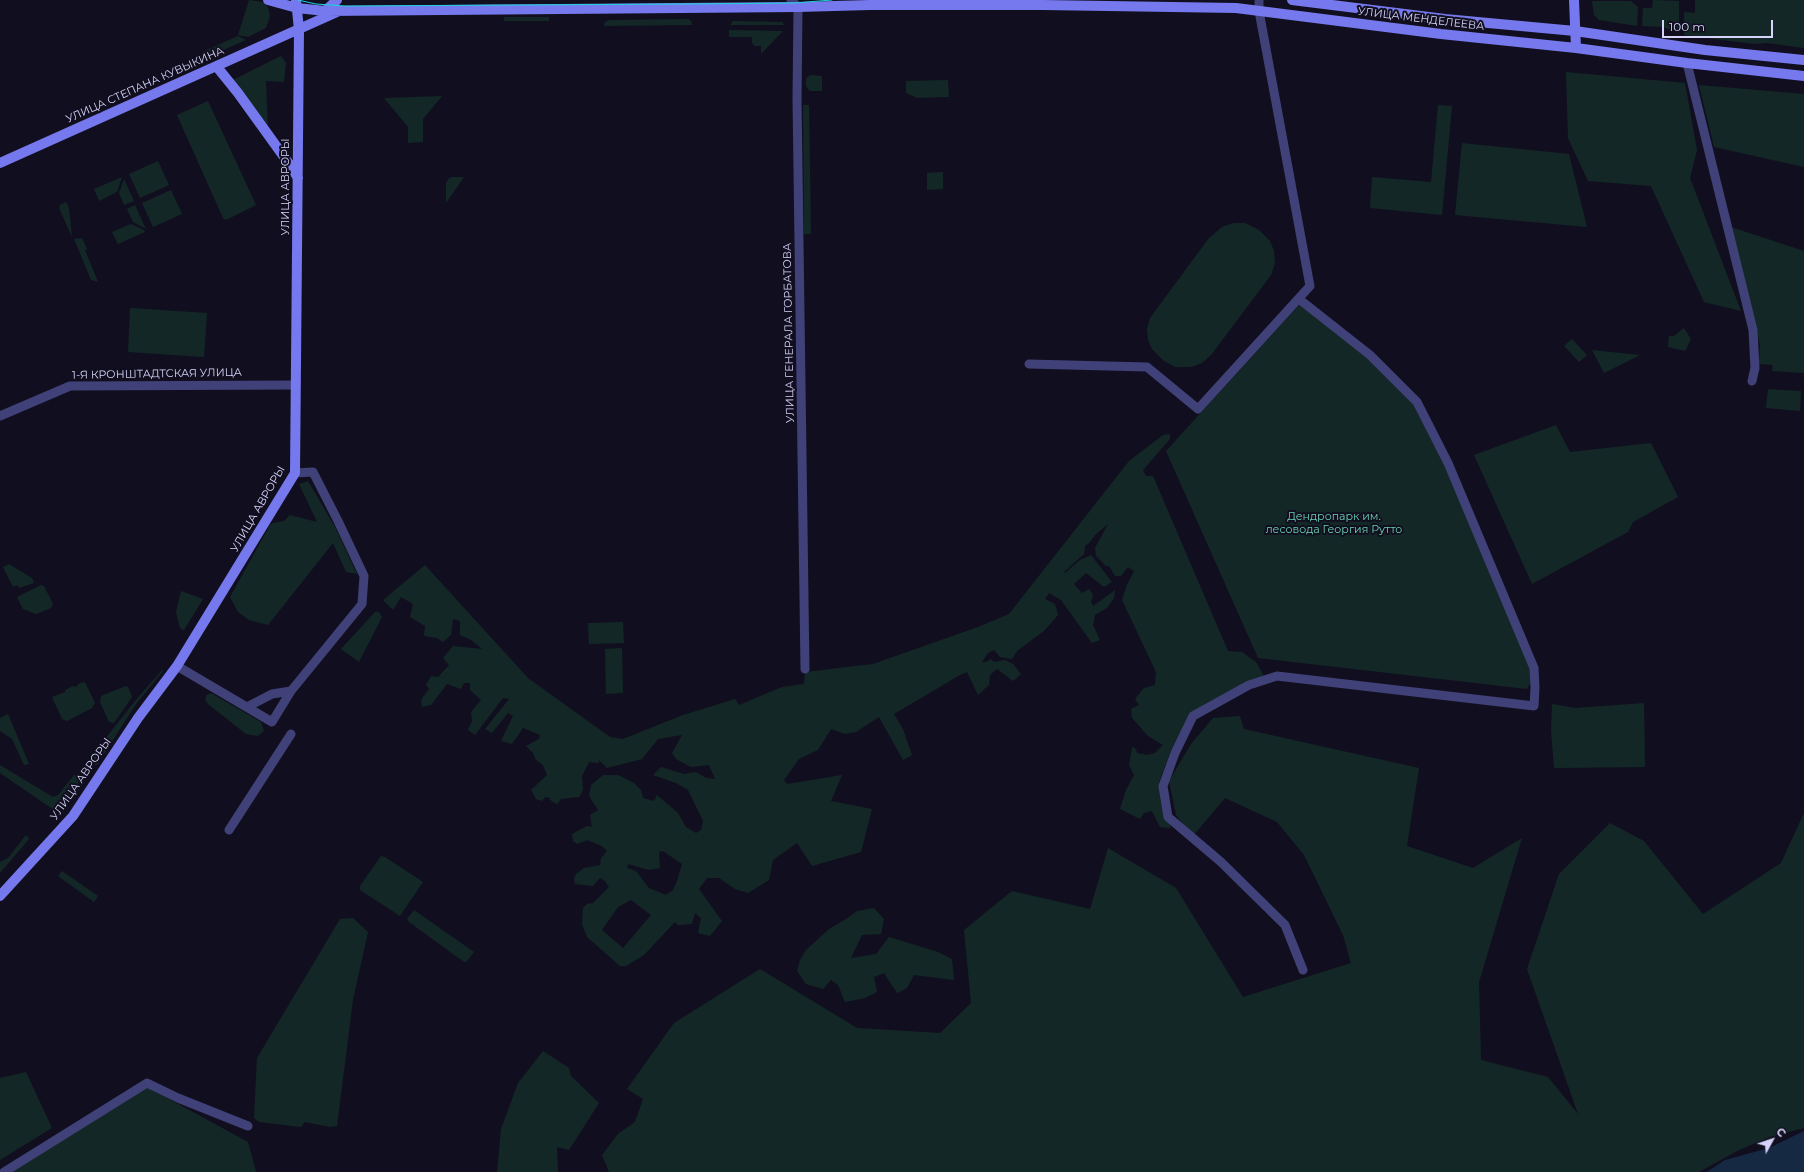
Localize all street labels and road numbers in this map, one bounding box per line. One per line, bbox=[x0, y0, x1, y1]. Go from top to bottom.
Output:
street label: УЛИЦА МЕНДЕЛЕЕВА bbox=[1357, 5, 1485, 33]
street label: УЛИЦА СТЕПАНА КУВЫКИНА bbox=[64, 44, 226, 126]
street label: УЛИЦА АВРОРЫ bbox=[279, 138, 293, 236]
street label: УЛИЦА ГЕНЕРАЛА ГОРБАТОВА bbox=[781, 243, 797, 423]
street label: 1-Я КРОНШТАДТСКАЯ УЛИЦА bbox=[72, 366, 242, 382]
street label: УЛИЦА АВРОРЫ bbox=[228, 464, 288, 554]
street label: УЛИЦА АВРОРЫ bbox=[48, 735, 114, 823]

